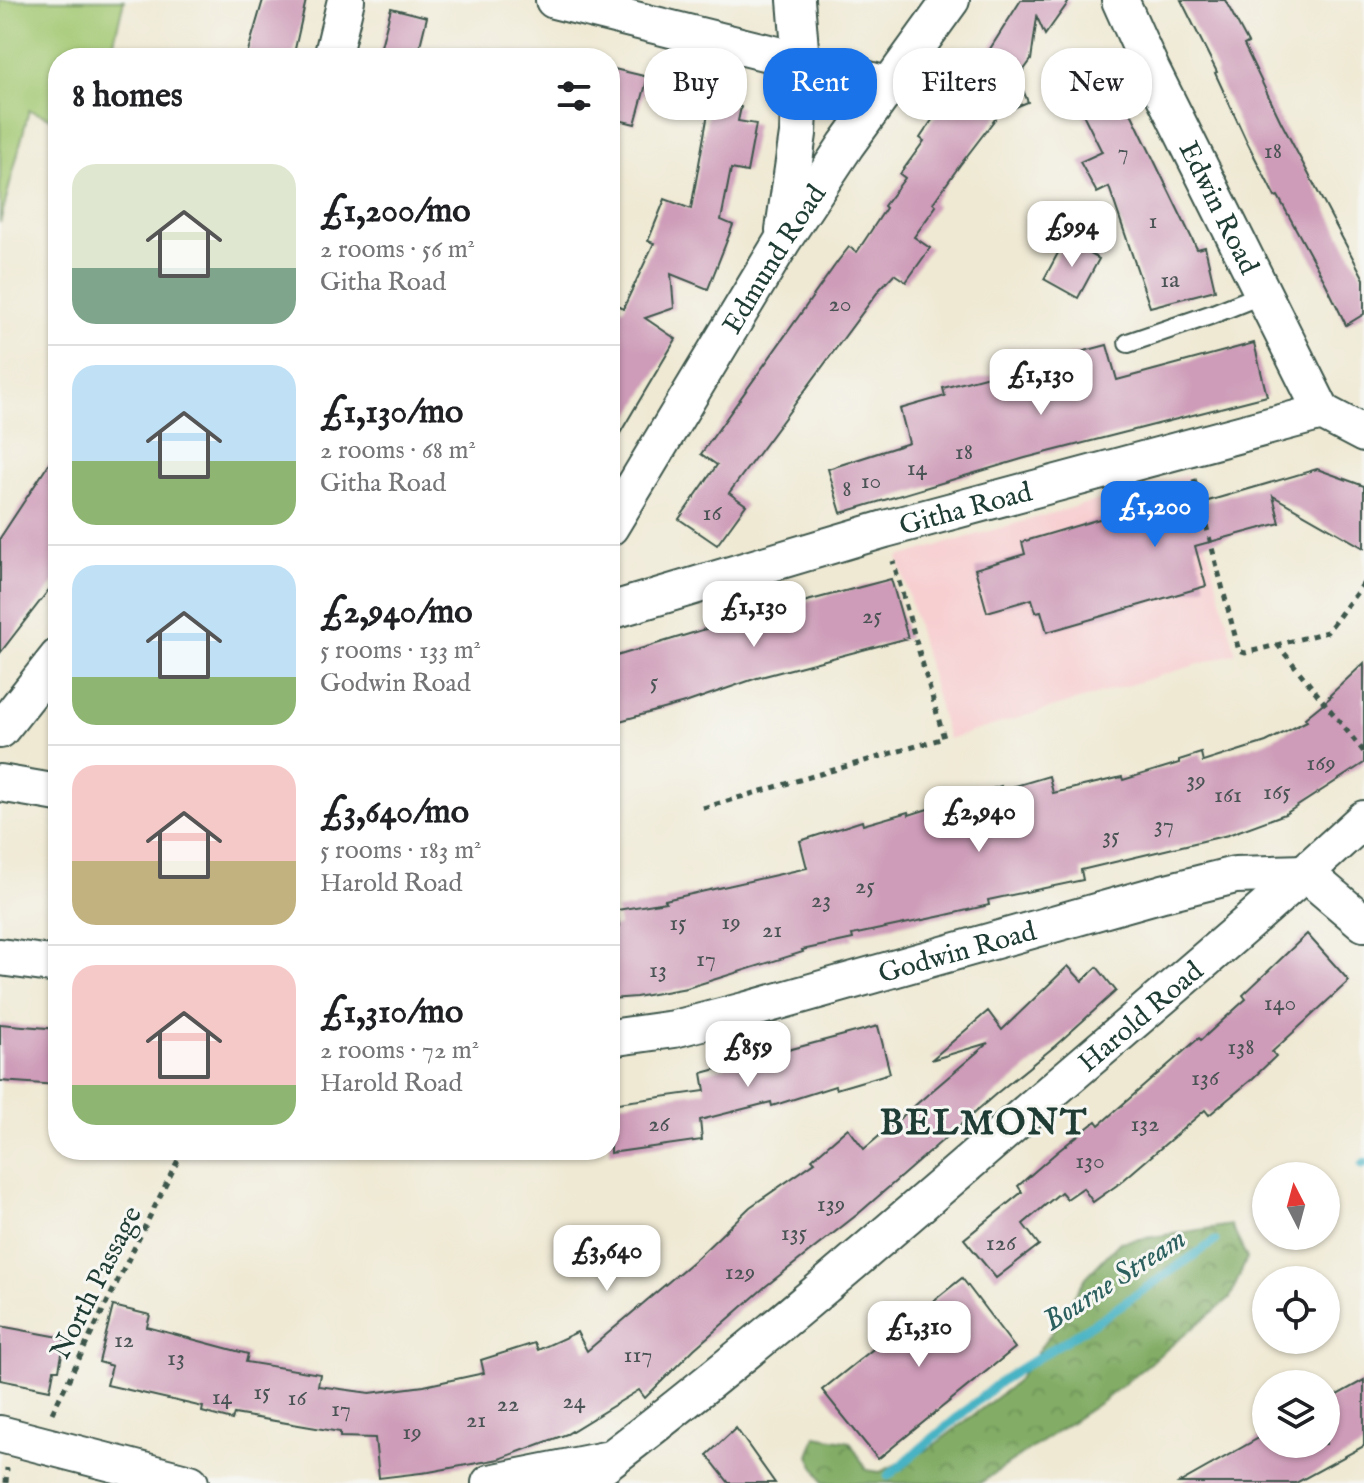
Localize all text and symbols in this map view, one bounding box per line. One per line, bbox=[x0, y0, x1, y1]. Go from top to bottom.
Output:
chip: Buy bbox=[644, 48, 747, 120]
chip: Rent bbox=[763, 48, 877, 120]
chip: Filters bbox=[893, 48, 1025, 120]
chip: New bbox=[1041, 48, 1152, 120]
icon: filters bbox=[552, 74, 596, 118]
text: 8 homes bbox=[72, 75, 183, 118]
street label: Edwin Road bbox=[1170, 136, 1266, 281]
house number: 18 bbox=[1264, 136, 1282, 167]
house number: 7 bbox=[1117, 137, 1129, 168]
street label: Edmund Road bbox=[715, 179, 835, 341]
text: £1,200/mo bbox=[320, 190, 471, 233]
icon: home bbox=[136, 196, 232, 292]
pin: £994 bbox=[1025, 201, 1119, 269]
house number: 1 bbox=[1149, 206, 1157, 237]
text: £994 bbox=[1045, 210, 1099, 243]
text: 2 rooms · 56 m² bbox=[320, 233, 475, 266]
house number: 1a bbox=[1160, 265, 1180, 296]
text: Githa Road bbox=[320, 266, 446, 299]
house number: 20 bbox=[828, 289, 852, 320]
pin: £1,130 bbox=[976, 349, 1106, 417]
text: £1,130 bbox=[1008, 358, 1074, 391]
text: £1,130/mo bbox=[320, 391, 463, 434]
icon: home bbox=[136, 397, 232, 493]
text: 2 rooms · 68 m² bbox=[320, 434, 476, 467]
house number: 18 bbox=[955, 437, 973, 468]
house number: 14 bbox=[907, 453, 928, 484]
house number: 10 bbox=[861, 466, 881, 497]
text: Githa Road bbox=[320, 467, 446, 500]
house number: 8 bbox=[842, 474, 852, 505]
street label: Githa Road bbox=[896, 475, 1036, 544]
pin: £1,200 bbox=[1090, 481, 1220, 549]
text: £1,200 bbox=[1119, 490, 1191, 523]
house number: 16 bbox=[702, 498, 722, 529]
pin: £1,130 bbox=[689, 581, 819, 649]
text: £1,130 bbox=[721, 590, 787, 623]
text: £2,940/mo bbox=[320, 591, 473, 634]
icon: home bbox=[136, 597, 232, 693]
house number: 25 bbox=[862, 601, 882, 632]
text: 5 rooms · 133 m² bbox=[320, 634, 481, 667]
text: Godwin Road bbox=[320, 667, 471, 700]
house number: 5 bbox=[650, 667, 659, 698]
house number: 169 bbox=[1306, 748, 1336, 779]
house number: 39 bbox=[1186, 765, 1206, 796]
house number: 165 bbox=[1263, 777, 1291, 808]
house number: 161 bbox=[1214, 780, 1242, 811]
pin: £2,940 bbox=[914, 786, 1044, 854]
text: £3,640/mo bbox=[320, 791, 469, 834]
text: £2,940 bbox=[942, 795, 1016, 828]
icon: home bbox=[136, 797, 232, 893]
house number: 37 bbox=[1154, 810, 1174, 841]
house number: 35 bbox=[1102, 821, 1120, 852]
text: 5 rooms · 183 m² bbox=[320, 834, 482, 867]
text: Harold Road bbox=[320, 867, 462, 900]
house number: 25 bbox=[855, 871, 875, 902]
house number: 23 bbox=[811, 885, 831, 916]
house number: 19 bbox=[721, 907, 741, 938]
house number: 15 bbox=[669, 908, 687, 939]
house number: 21 bbox=[762, 915, 782, 946]
street label: Godwin Road bbox=[875, 915, 1040, 992]
house number: 17 bbox=[696, 944, 716, 975]
house number: 13 bbox=[649, 955, 667, 986]
street label: Harold Road bbox=[1072, 955, 1211, 1081]
house number: 140 bbox=[1264, 988, 1296, 1019]
text: £1,310/mo bbox=[320, 991, 463, 1034]
icon: home bbox=[136, 997, 232, 1093]
pin: £859 bbox=[701, 1021, 795, 1089]
text: £859 bbox=[724, 1030, 772, 1063]
house number: 138 bbox=[1227, 1032, 1255, 1063]
text: 2 rooms · 72 m² bbox=[320, 1034, 479, 1067]
house number: 136 bbox=[1191, 1063, 1220, 1094]
text: Harold Road bbox=[320, 1067, 462, 1100]
district label: BELMONT bbox=[880, 1101, 1088, 1147]
house number: 26 bbox=[648, 1109, 671, 1140]
house number: 132 bbox=[1130, 1109, 1160, 1140]
house number: 130 bbox=[1075, 1146, 1105, 1177]
north arrow bbox=[1252, 1162, 1340, 1250]
map controls bbox=[1252, 1162, 1340, 1458]
house number: 139 bbox=[817, 1189, 845, 1220]
street label: North Passage bbox=[44, 1201, 151, 1366]
house number: 135 bbox=[781, 1218, 808, 1249]
water label: Bourne Stream bbox=[1036, 1220, 1194, 1341]
pin: £3,640 bbox=[542, 1225, 672, 1293]
house number: 126 bbox=[986, 1228, 1017, 1259]
text: £3,640 bbox=[571, 1234, 643, 1267]
house number: 129 bbox=[725, 1257, 755, 1288]
button: locate bbox=[1252, 1266, 1340, 1354]
pin: £1,310 bbox=[854, 1301, 984, 1369]
text: £1,310 bbox=[886, 1310, 952, 1343]
house number: 12 bbox=[114, 1325, 134, 1356]
house number: 117 bbox=[623, 1340, 653, 1371]
house number: 13 bbox=[167, 1343, 185, 1374]
button: layers bbox=[1252, 1370, 1340, 1458]
house number: 15 bbox=[253, 1377, 271, 1408]
house number: 14 bbox=[212, 1382, 233, 1413]
house number: 16 bbox=[287, 1383, 307, 1414]
house number: 24 bbox=[562, 1386, 586, 1417]
house number: 22 bbox=[497, 1389, 519, 1420]
house number: 17 bbox=[331, 1394, 351, 1425]
house number: 21 bbox=[466, 1405, 486, 1436]
house number: 19 bbox=[402, 1417, 422, 1448]

